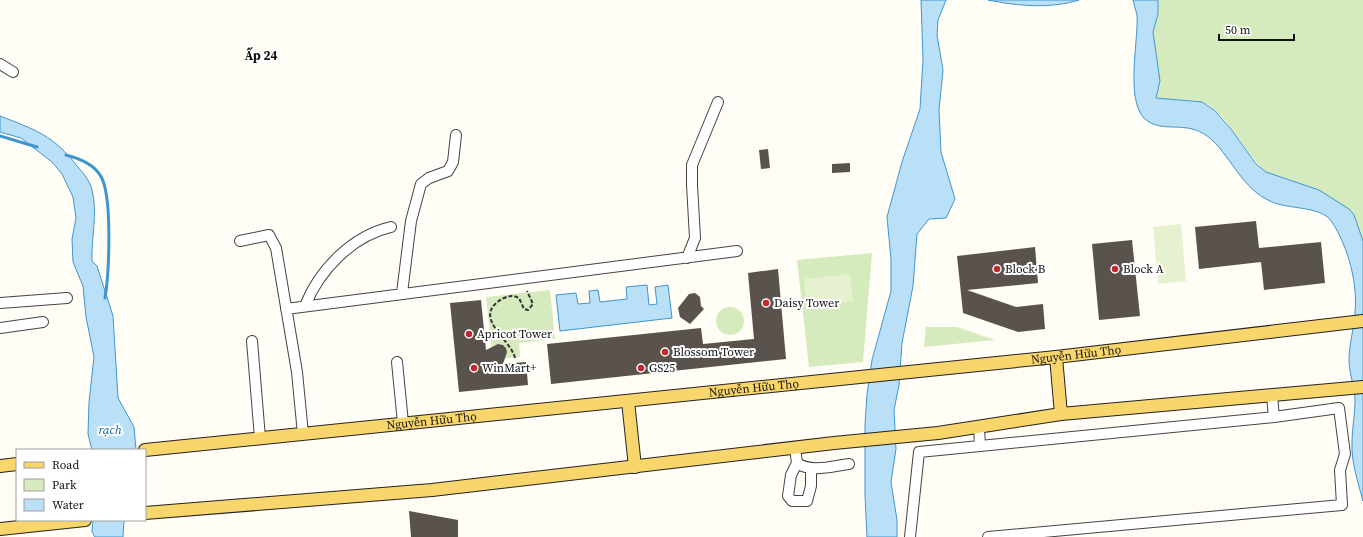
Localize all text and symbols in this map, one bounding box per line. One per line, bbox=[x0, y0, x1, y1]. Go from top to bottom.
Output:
scale bar bbox=[1219, 16, 1294, 42]
text: 50 m bbox=[1225, 22, 1251, 38]
district label: Ấp 24 bbox=[244, 47, 278, 64]
place label: Block B bbox=[1005, 261, 1046, 277]
place label: Block A bbox=[1123, 261, 1164, 277]
marker: Block B bbox=[992, 264, 1002, 274]
marker: Block A bbox=[1110, 264, 1120, 274]
place label: Daisy Tower bbox=[774, 295, 839, 311]
marker: Daisy Tower bbox=[761, 298, 771, 308]
place label: Apricot Tower bbox=[477, 326, 552, 342]
marker: Apricot Tower bbox=[464, 329, 474, 339]
street label: Nguyễn Hữu Thọ bbox=[1030, 341, 1122, 367]
place label: Blossom Tower bbox=[673, 344, 754, 360]
marker: Blossom Tower bbox=[660, 347, 670, 357]
place label: WinMart+ bbox=[482, 360, 537, 376]
place label: GS25 bbox=[649, 360, 675, 376]
marker: WinMart+ bbox=[469, 363, 479, 373]
marker: GS25 bbox=[636, 363, 646, 373]
street label: Nguyễn Hữu Thọ bbox=[708, 375, 800, 400]
street label: Nguyễn Hữu Thọ bbox=[386, 408, 478, 433]
water label: rạch bbox=[98, 421, 122, 438]
legend bbox=[16, 449, 146, 521]
text: Road bbox=[52, 457, 79, 473]
text: Park bbox=[52, 477, 77, 493]
text: Water bbox=[52, 497, 84, 513]

